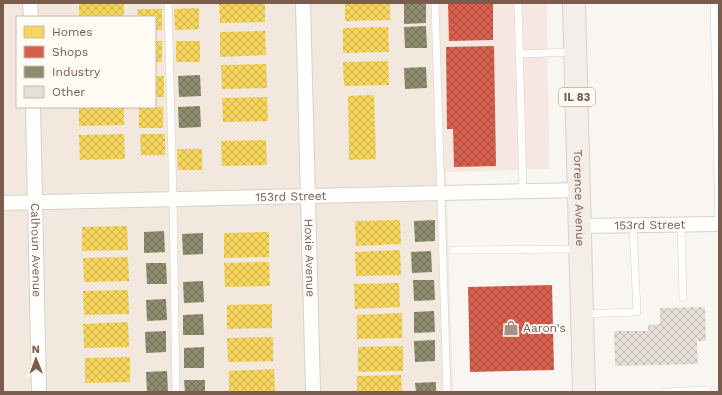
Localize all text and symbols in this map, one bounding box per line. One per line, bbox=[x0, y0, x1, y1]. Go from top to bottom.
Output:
legend bbox=[16, 16, 156, 108]
text: Homes bbox=[52, 25, 93, 39]
text: Shops bbox=[52, 45, 88, 59]
text: Industry bbox=[52, 65, 101, 79]
text: Other bbox=[52, 85, 85, 99]
road number: IL 83 bbox=[559, 88, 595, 106]
street label: Torrence Avenue bbox=[571, 149, 587, 247]
street label: 153rd Street bbox=[255, 189, 327, 204]
street label: Calhoun Avenue bbox=[28, 203, 44, 297]
street label: 153rd Street bbox=[614, 217, 686, 233]
street label: Hoxie Avenue bbox=[302, 219, 318, 297]
shop icon: Aaron's bbox=[502, 319, 520, 337]
place label: Aaron's bbox=[523, 321, 566, 335]
north arrow bbox=[16, 339, 56, 379]
text: N bbox=[32, 343, 40, 356]

